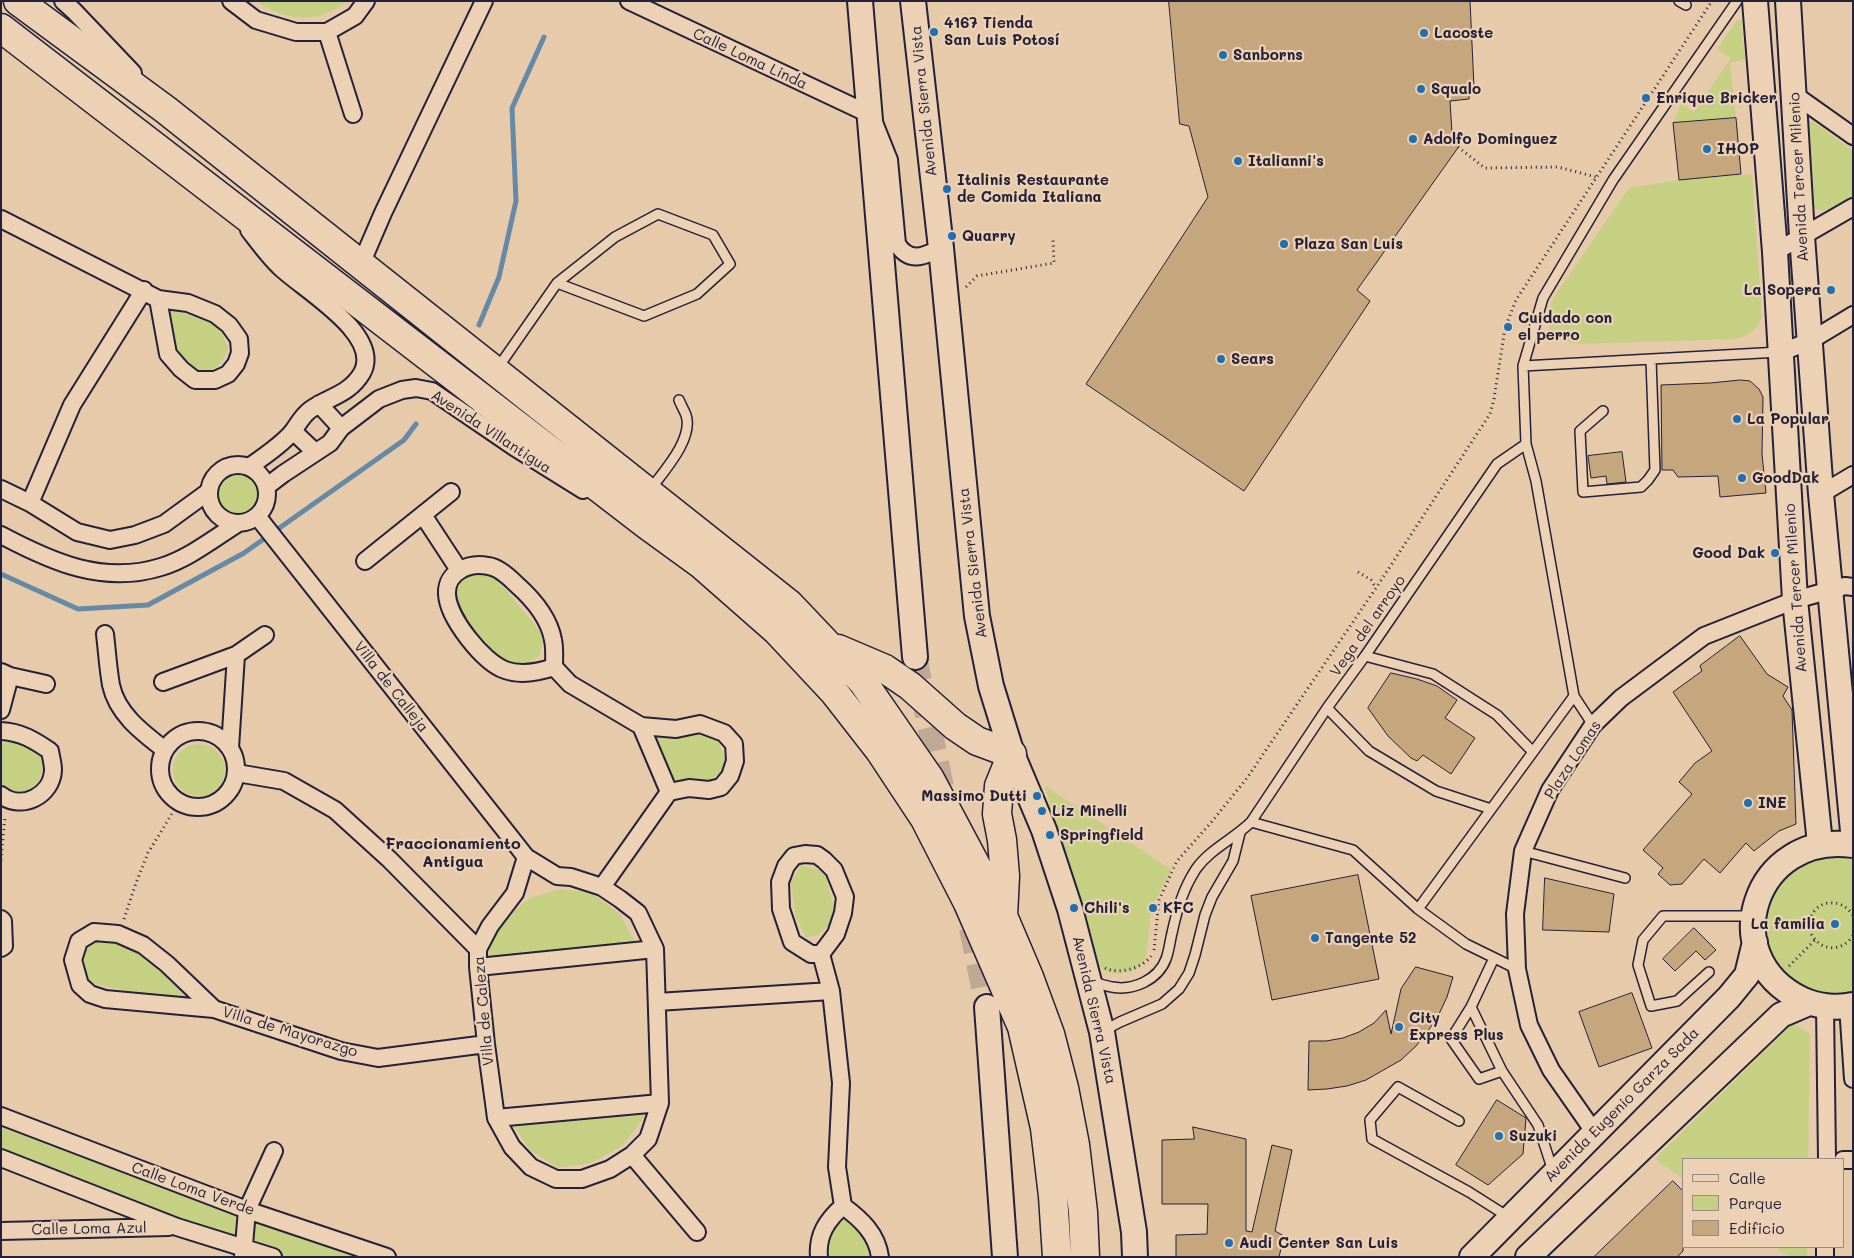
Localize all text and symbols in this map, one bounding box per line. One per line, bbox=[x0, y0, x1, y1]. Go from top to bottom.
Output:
place label: 4167 Tienda San Luis Potosí bbox=[944, 14, 1060, 49]
place label: Lacoste bbox=[1434, 24, 1493, 42]
street label: Calle Loma Linda bbox=[690, 25, 810, 93]
street label: Avenida Sierra Vista bbox=[907, 25, 941, 177]
marker: 4167 Tienda San Luis Potosí bbox=[928, 26, 940, 38]
marker: Lacoste bbox=[1418, 27, 1430, 39]
place label: Sanborns bbox=[1233, 46, 1303, 64]
marker: Sanborns bbox=[1217, 49, 1229, 61]
place label: Squalo bbox=[1431, 80, 1481, 98]
marker: Squalo bbox=[1415, 83, 1427, 95]
place label: Enrique Bricker bbox=[1656, 89, 1777, 107]
marker: Enrique Bricker bbox=[1640, 92, 1652, 104]
street label: Avenida Tercer Milenio bbox=[1786, 92, 1812, 262]
place label: Adolfo Dominguez bbox=[1423, 130, 1557, 148]
marker: Adolfo Dominguez bbox=[1407, 133, 1419, 145]
place label: IHOP bbox=[1717, 140, 1759, 158]
marker: IHOP bbox=[1701, 143, 1713, 155]
place label: Italianni's bbox=[1248, 152, 1324, 170]
marker: Italianni's bbox=[1232, 155, 1244, 167]
place label: Italinis Restaurante de Comida Italiana bbox=[957, 171, 1109, 206]
marker: Italinis Restaurante de Comida Italiana bbox=[941, 183, 953, 195]
place label: Quarry bbox=[962, 227, 1016, 245]
marker: Quarry bbox=[946, 230, 958, 242]
place label: Plaza San Luis bbox=[1294, 235, 1403, 253]
marker: Plaza San Luis bbox=[1278, 238, 1290, 250]
place label: La Sopera bbox=[1744, 281, 1821, 299]
marker: La Sopera bbox=[1825, 284, 1837, 296]
place label: Cuidado con el perro bbox=[1518, 309, 1612, 344]
marker: Cuidado con el perro bbox=[1502, 321, 1514, 333]
place label: Sears bbox=[1231, 350, 1274, 368]
marker: Sears bbox=[1215, 353, 1227, 365]
street label: Avenida Villantigua bbox=[428, 386, 554, 478]
place label: La Popular bbox=[1747, 410, 1829, 428]
marker: La Popular bbox=[1731, 413, 1743, 425]
place label: GoodDak bbox=[1752, 469, 1819, 487]
marker: GoodDak bbox=[1736, 472, 1748, 484]
street label: Avenida Sierra Vista bbox=[955, 487, 991, 639]
street label: Avenida Tercer Milenio bbox=[1781, 503, 1811, 673]
place label: Good Dak bbox=[1692, 544, 1765, 562]
marker: Good Dak bbox=[1769, 547, 1781, 559]
street label: Vega del arroyo bbox=[1326, 572, 1410, 680]
street label: Villa de Calleja bbox=[350, 638, 432, 736]
street label: Plaza Lomas bbox=[1541, 717, 1605, 803]
place label: Massimo Dutti bbox=[921, 787, 1027, 805]
marker: Massimo Dutti bbox=[1031, 790, 1043, 802]
place label: INE bbox=[1758, 794, 1787, 812]
marker: INE bbox=[1742, 797, 1754, 809]
place label: Liz Minelli bbox=[1052, 802, 1128, 820]
marker: Liz Minelli bbox=[1036, 805, 1048, 817]
place label: Springfield bbox=[1060, 826, 1143, 844]
marker: Springfield bbox=[1044, 829, 1056, 841]
district label: Fraccionamiento Antigua bbox=[385, 834, 521, 872]
place label: Chili's bbox=[1084, 899, 1130, 917]
place label: KFC bbox=[1163, 899, 1194, 917]
marker: Chili's bbox=[1068, 902, 1080, 914]
marker: KFC bbox=[1147, 902, 1159, 914]
place label: La familia bbox=[1751, 915, 1825, 933]
marker: La familia bbox=[1829, 918, 1841, 930]
place label: Tangente 52 bbox=[1325, 929, 1416, 947]
marker: Tangente 52 bbox=[1309, 932, 1321, 944]
street label: Avenida Sierra Vista bbox=[1068, 934, 1120, 1086]
street label: Villa de Caleza bbox=[470, 955, 498, 1067]
street label: Villa de Mayorazgo bbox=[220, 1003, 360, 1061]
place label: City Express Plus bbox=[1409, 1009, 1504, 1044]
marker: City Express Plus bbox=[1393, 1021, 1405, 1033]
street label: Avenida Eugenio Garza Sada bbox=[1541, 1024, 1703, 1186]
place label: Suzuki bbox=[1509, 1127, 1557, 1145]
marker: Suzuki bbox=[1493, 1130, 1505, 1142]
street label: Calle Loma Verde bbox=[129, 1158, 257, 1220]
legend bbox=[1682, 1158, 1844, 1248]
text: Calle bbox=[1729, 1168, 1766, 1188]
text: Parque bbox=[1729, 1193, 1782, 1213]
text: Edificio bbox=[1729, 1218, 1784, 1238]
street label: Calle Loma Azul bbox=[31, 1219, 147, 1239]
place label: Audi Center San Luis bbox=[1239, 1234, 1398, 1252]
marker: Audi Center San Luis bbox=[1223, 1237, 1235, 1249]

